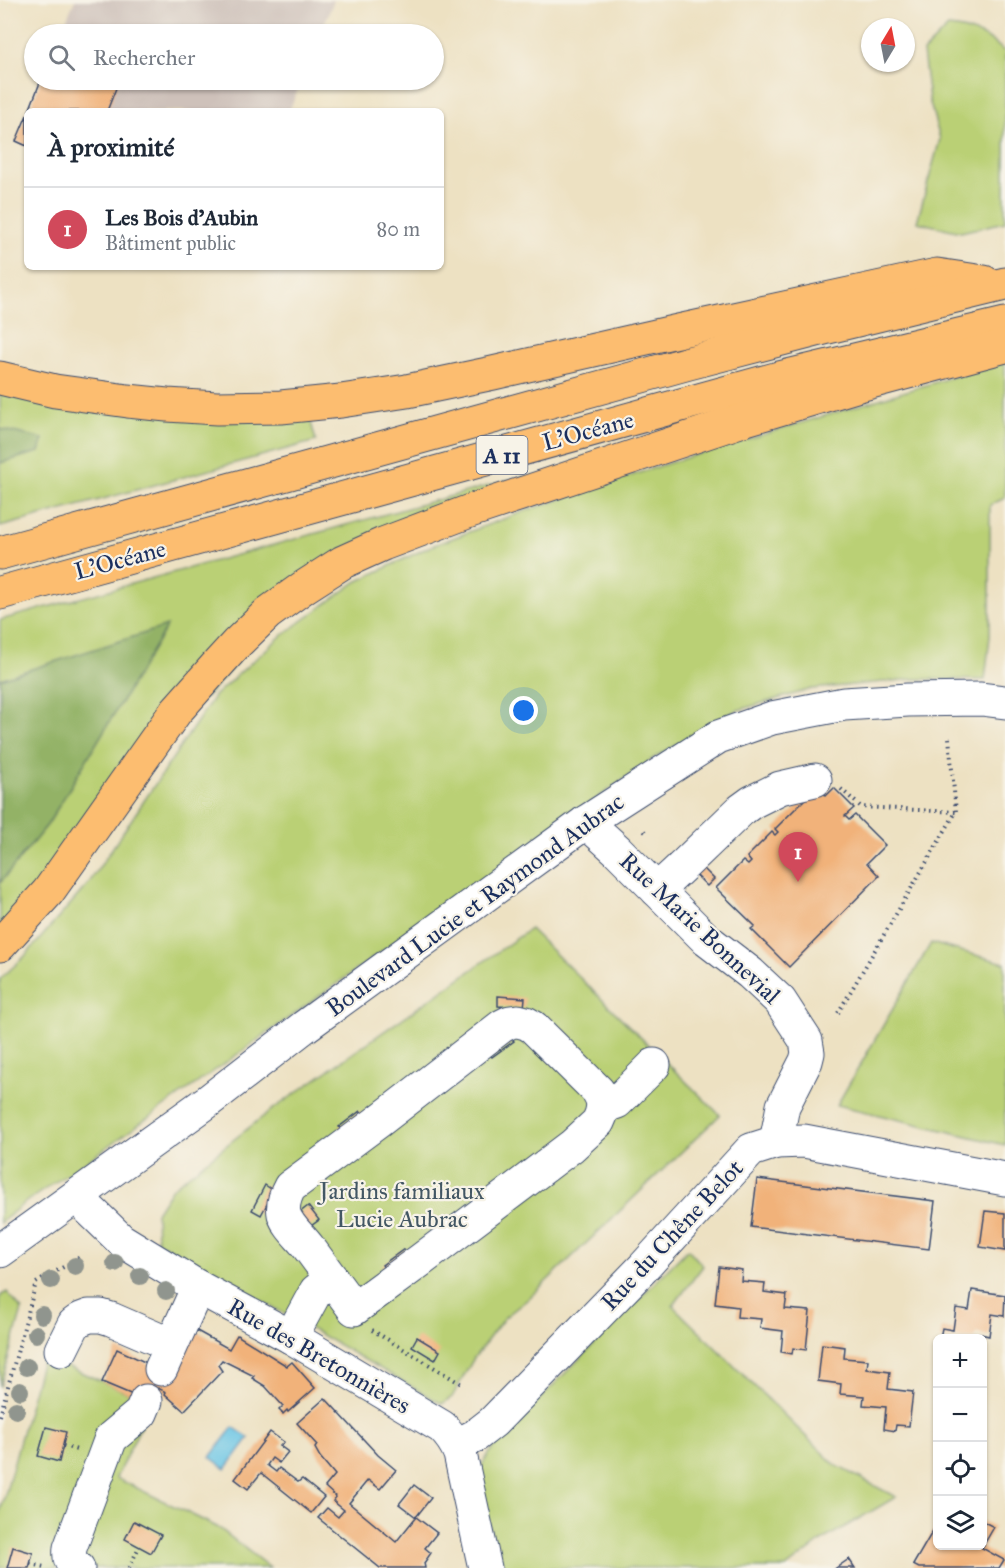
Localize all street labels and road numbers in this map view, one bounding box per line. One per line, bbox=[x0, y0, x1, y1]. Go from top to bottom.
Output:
street label: L’Océane bbox=[539, 404, 637, 458]
road number: A 11 bbox=[476, 436, 528, 474]
street label: L’Océane bbox=[71, 533, 169, 587]
street label: Boulevard Lucie et Raymond Aubrac bbox=[320, 787, 630, 1023]
street label: Rue Marie Bonnevial bbox=[613, 846, 787, 1011]
street label: Rue du Chêne Belot bbox=[594, 1153, 750, 1317]
street label: Rue des Bretonnières bbox=[222, 1292, 416, 1420]

